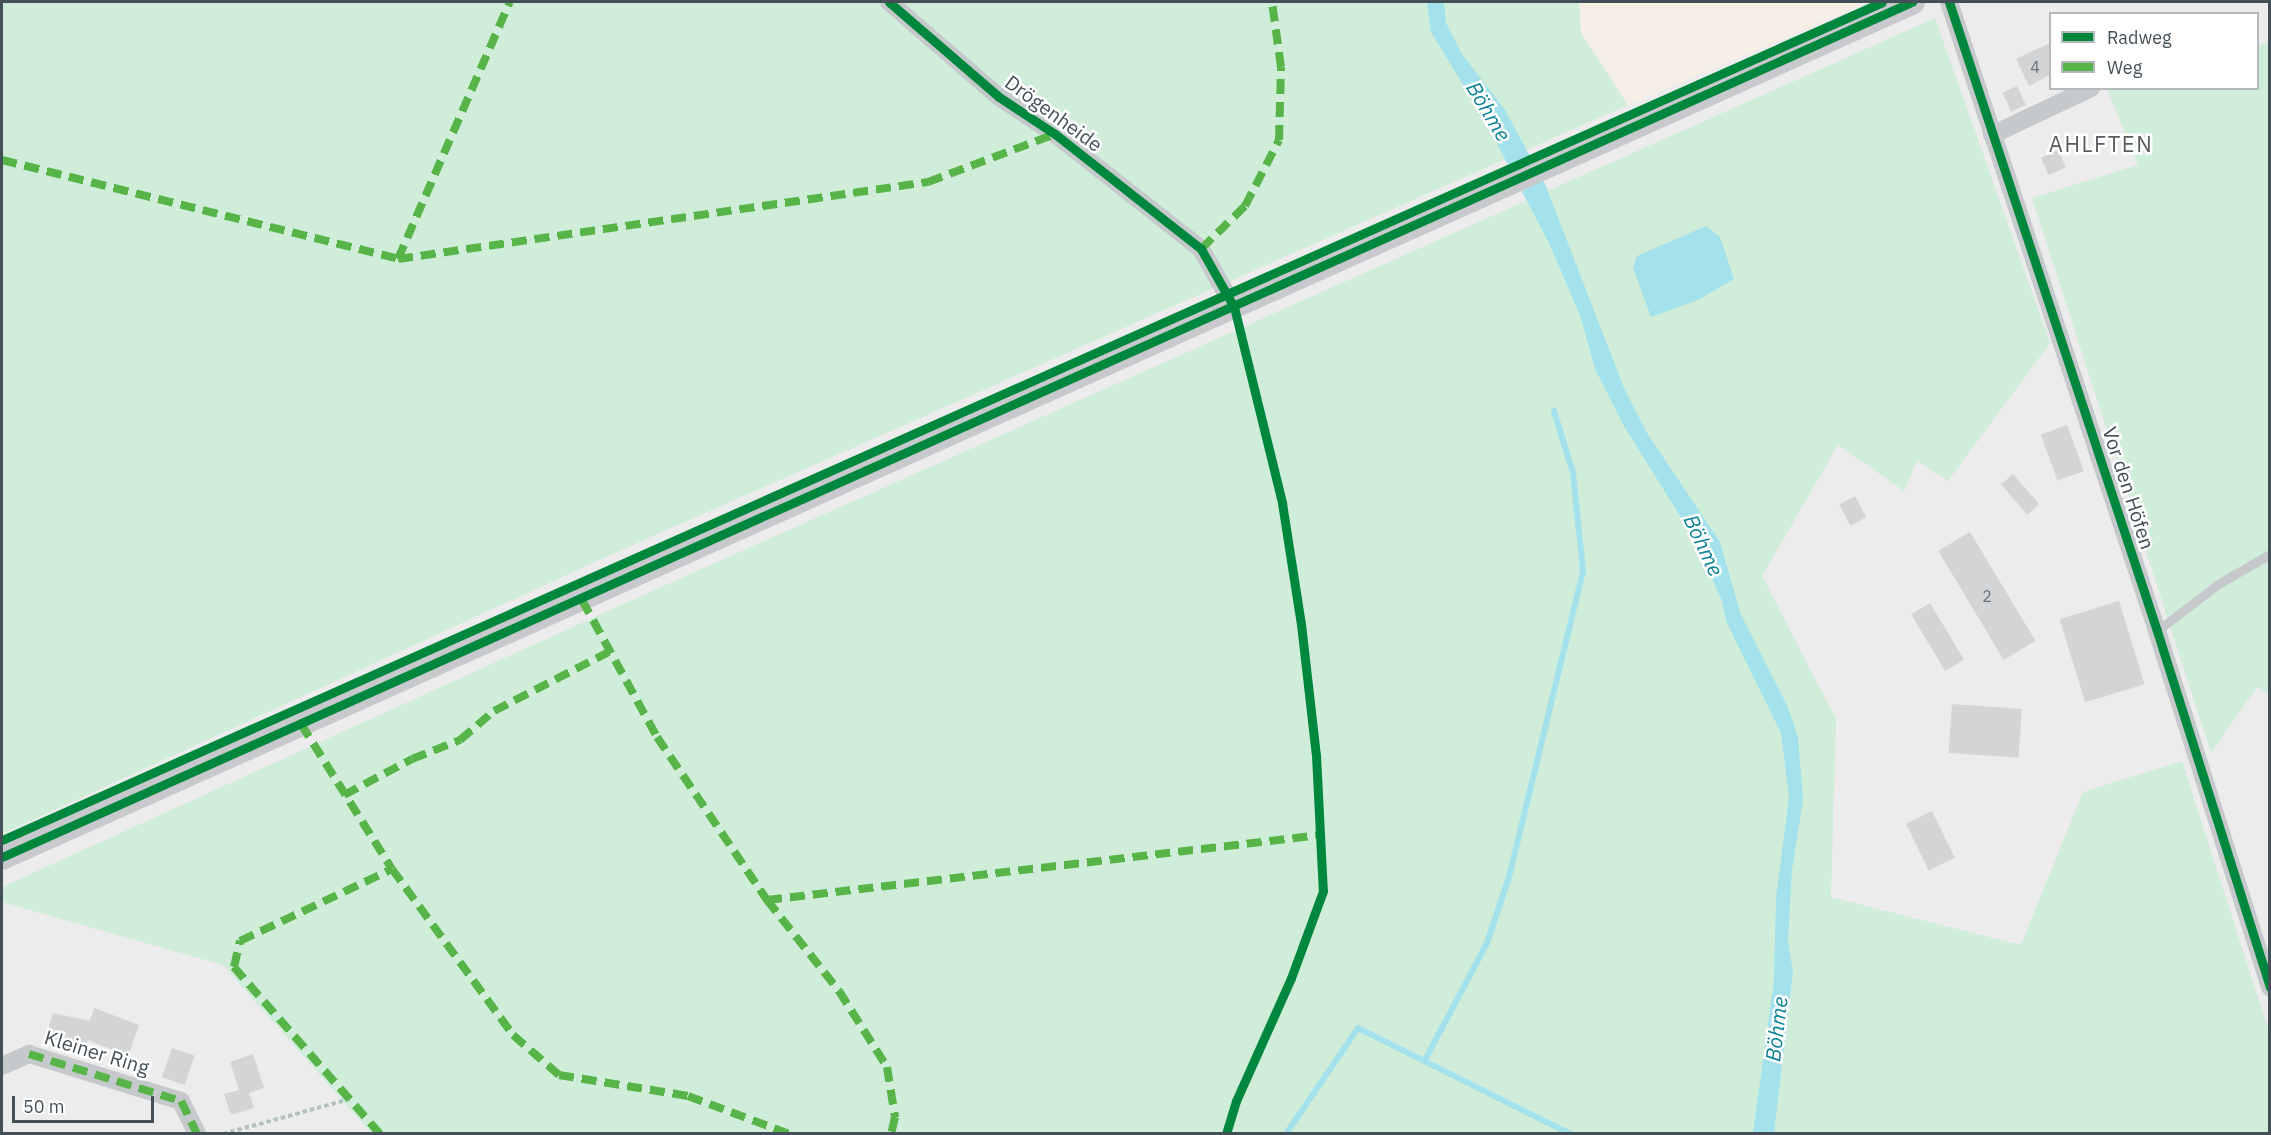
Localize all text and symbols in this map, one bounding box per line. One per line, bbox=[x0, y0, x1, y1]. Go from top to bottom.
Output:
legend bbox=[2049, 12, 2259, 90]
text: Radweg bbox=[2107, 26, 2172, 49]
text: Weg bbox=[2107, 56, 2142, 79]
house number: 4 bbox=[2030, 57, 2040, 77]
street label: Drögenheide bbox=[1001, 70, 1107, 156]
water label: Böhme bbox=[1461, 77, 1517, 145]
district label: AHLFTEN bbox=[2049, 131, 2153, 157]
street label: Vor den Höfen bbox=[2098, 424, 2160, 552]
water label: Böhme bbox=[1679, 510, 1729, 580]
house number: 2 bbox=[1982, 586, 1992, 606]
water label: Böhme bbox=[1760, 995, 1792, 1063]
street label: Kleiner Ring bbox=[42, 1025, 152, 1079]
scale bar bbox=[15, 1084, 158, 1122]
text: 50 m bbox=[23, 1095, 65, 1118]

